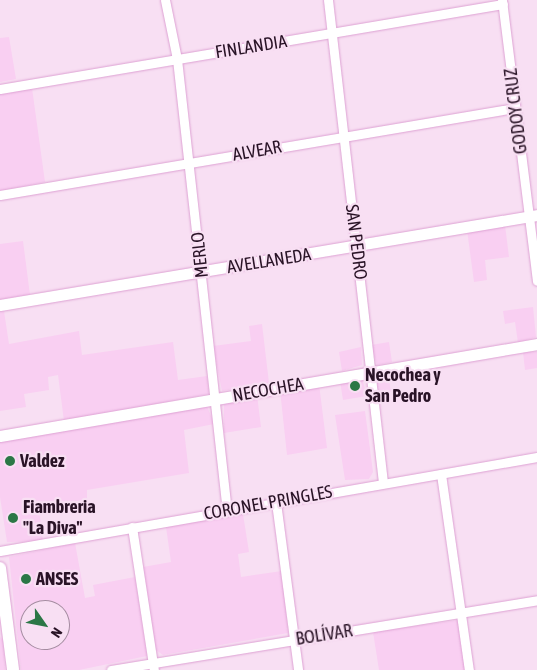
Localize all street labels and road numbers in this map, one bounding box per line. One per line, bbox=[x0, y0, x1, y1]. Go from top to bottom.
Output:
street label: FINLANDIA bbox=[214, 31, 288, 63]
street label: GODOY CRUZ bbox=[500, 67, 532, 155]
street label: ALVEAR bbox=[231, 136, 283, 166]
street label: SAN PEDRO bbox=[341, 203, 371, 281]
street label: MERLO bbox=[187, 231, 213, 279]
street label: AVELLANEDA bbox=[225, 244, 313, 278]
street label: NECOCHEA bbox=[231, 373, 305, 407]
street label: CORONEL PRINGLES bbox=[202, 481, 334, 525]
street label: BOLÍVAR bbox=[294, 620, 354, 650]

